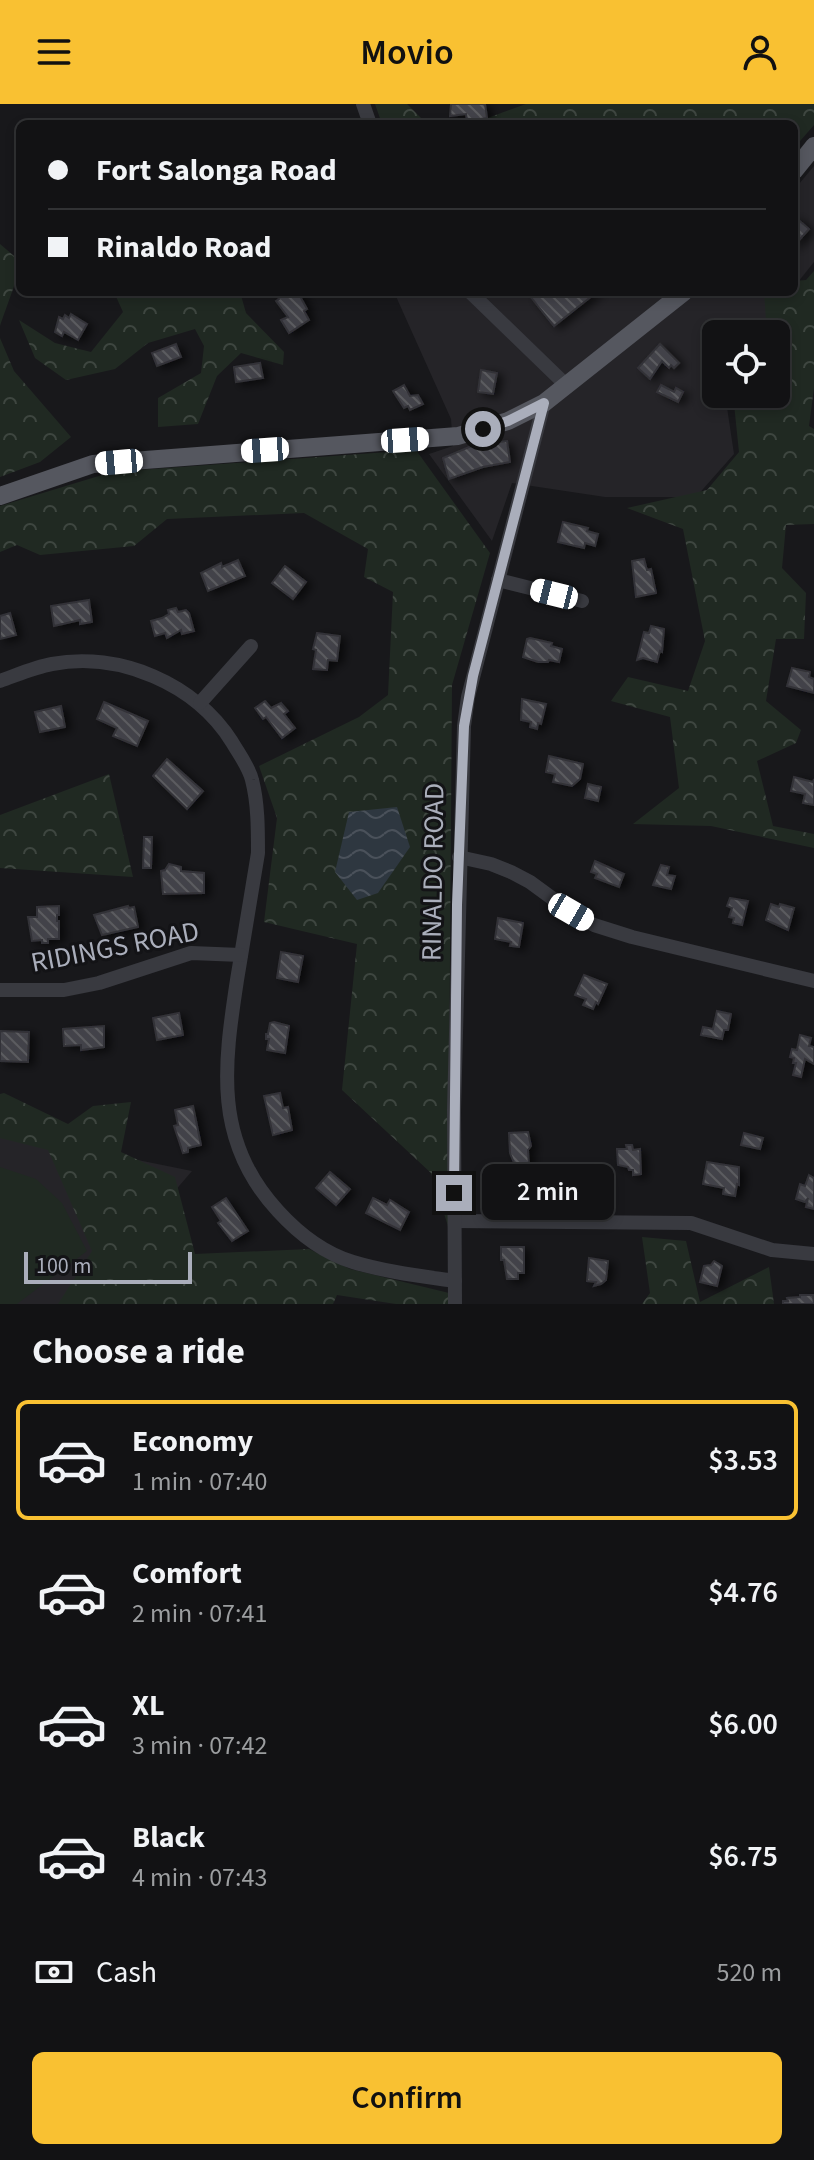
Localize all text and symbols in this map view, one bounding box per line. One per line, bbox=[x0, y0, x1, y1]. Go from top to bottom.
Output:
text: Movio bbox=[360, 27, 454, 78]
icon: menu bbox=[32, 30, 76, 74]
icon: person bbox=[738, 30, 782, 74]
text: Fort Salonga Road bbox=[96, 149, 337, 192]
text: Rinaldo Road bbox=[96, 226, 271, 269]
map controls bbox=[702, 320, 790, 408]
button: locate bbox=[702, 320, 790, 408]
route start bbox=[465, 411, 501, 447]
car bbox=[380, 426, 430, 454]
car bbox=[240, 436, 290, 464]
car bbox=[94, 448, 144, 476]
car bbox=[528, 577, 580, 611]
street label: RINALDO ROAD bbox=[411, 783, 455, 961]
car bbox=[544, 890, 598, 934]
street label: RIDINGS ROAD bbox=[28, 911, 202, 983]
callout: 2 min bbox=[482, 1165, 614, 1221]
text: 2 min bbox=[517, 1173, 579, 1210]
route end bbox=[436, 1175, 472, 1211]
scale bar bbox=[24, 1248, 192, 1284]
text: 100 m bbox=[36, 1250, 91, 1282]
text: Choose a ride bbox=[32, 1326, 245, 1377]
text: Economy bbox=[132, 1420, 253, 1463]
icon: car bbox=[36, 1424, 108, 1496]
text: $3.53 bbox=[708, 1439, 778, 1482]
text: 1 min · 07:40 bbox=[132, 1463, 267, 1500]
text: Comfort bbox=[132, 1552, 242, 1595]
icon: car bbox=[36, 1556, 108, 1628]
text: $4.76 bbox=[708, 1571, 778, 1614]
text: 2 min · 07:41 bbox=[132, 1595, 267, 1632]
text: XL bbox=[132, 1684, 165, 1727]
icon: car bbox=[36, 1688, 108, 1760]
text: $6.00 bbox=[708, 1703, 778, 1746]
text: 3 min · 07:42 bbox=[132, 1727, 267, 1764]
text: Black bbox=[132, 1816, 205, 1859]
icon: car bbox=[36, 1820, 108, 1892]
text: $6.75 bbox=[708, 1835, 778, 1878]
text: 4 min · 07:43 bbox=[132, 1859, 267, 1896]
icon: cash bbox=[32, 1950, 76, 1994]
text: Cash bbox=[96, 1951, 157, 1994]
text: 520 m bbox=[716, 1954, 782, 1991]
button: Confirm bbox=[32, 2052, 782, 2144]

